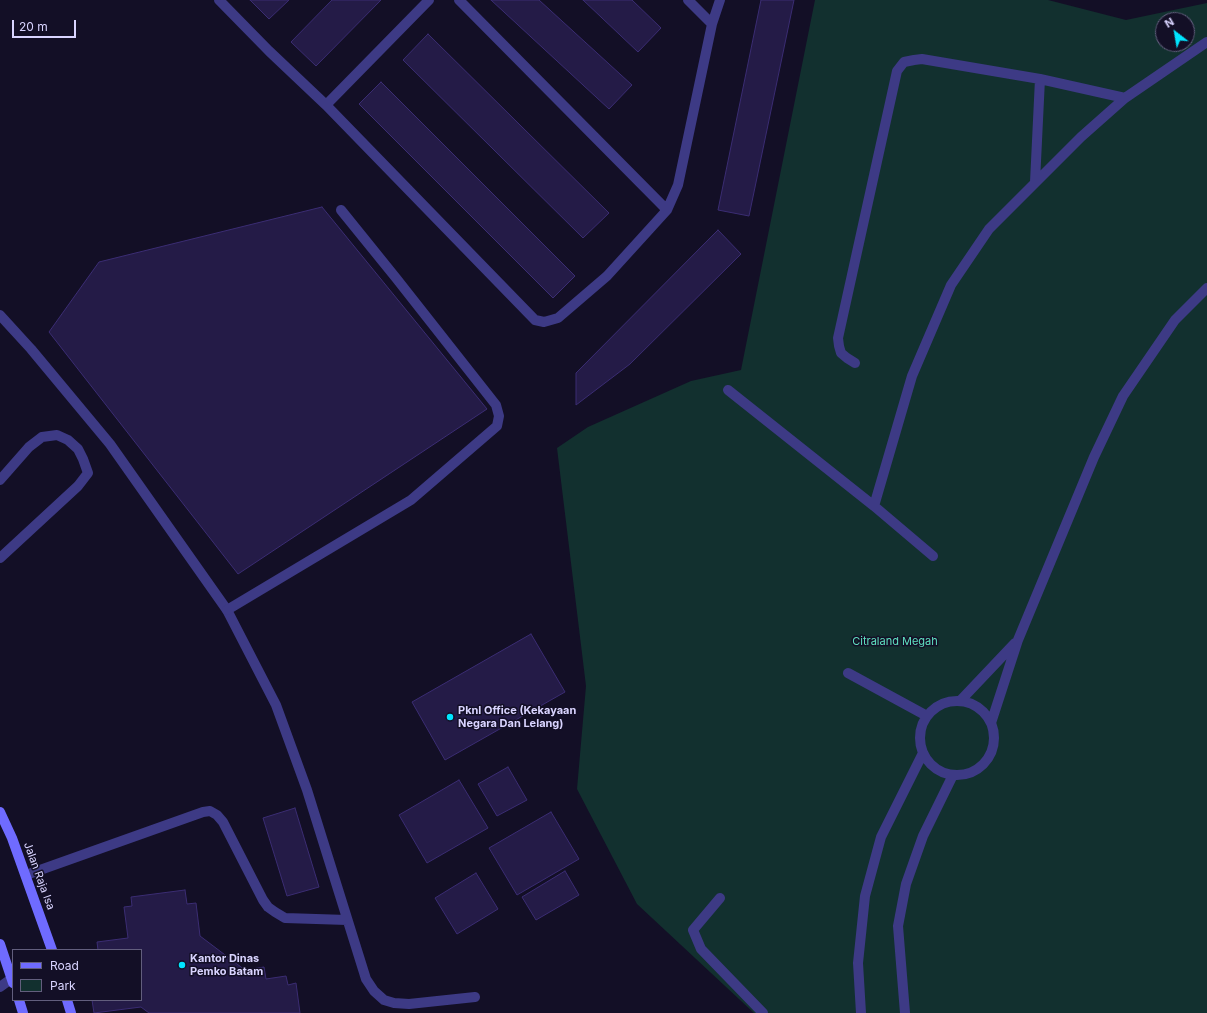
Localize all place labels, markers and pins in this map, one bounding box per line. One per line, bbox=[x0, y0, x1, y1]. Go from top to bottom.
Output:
place label: Pknl Office (Kekayaan Negara Dan Lelang) bbox=[458, 704, 576, 730]
marker: Pknl Office (Kekayaan Negara Dan Lelang) bbox=[445, 712, 455, 722]
place label: Kantor Dinas Pemko Batam bbox=[190, 952, 263, 978]
marker: Kantor Dinas Pemko Batam bbox=[177, 960, 187, 970]

